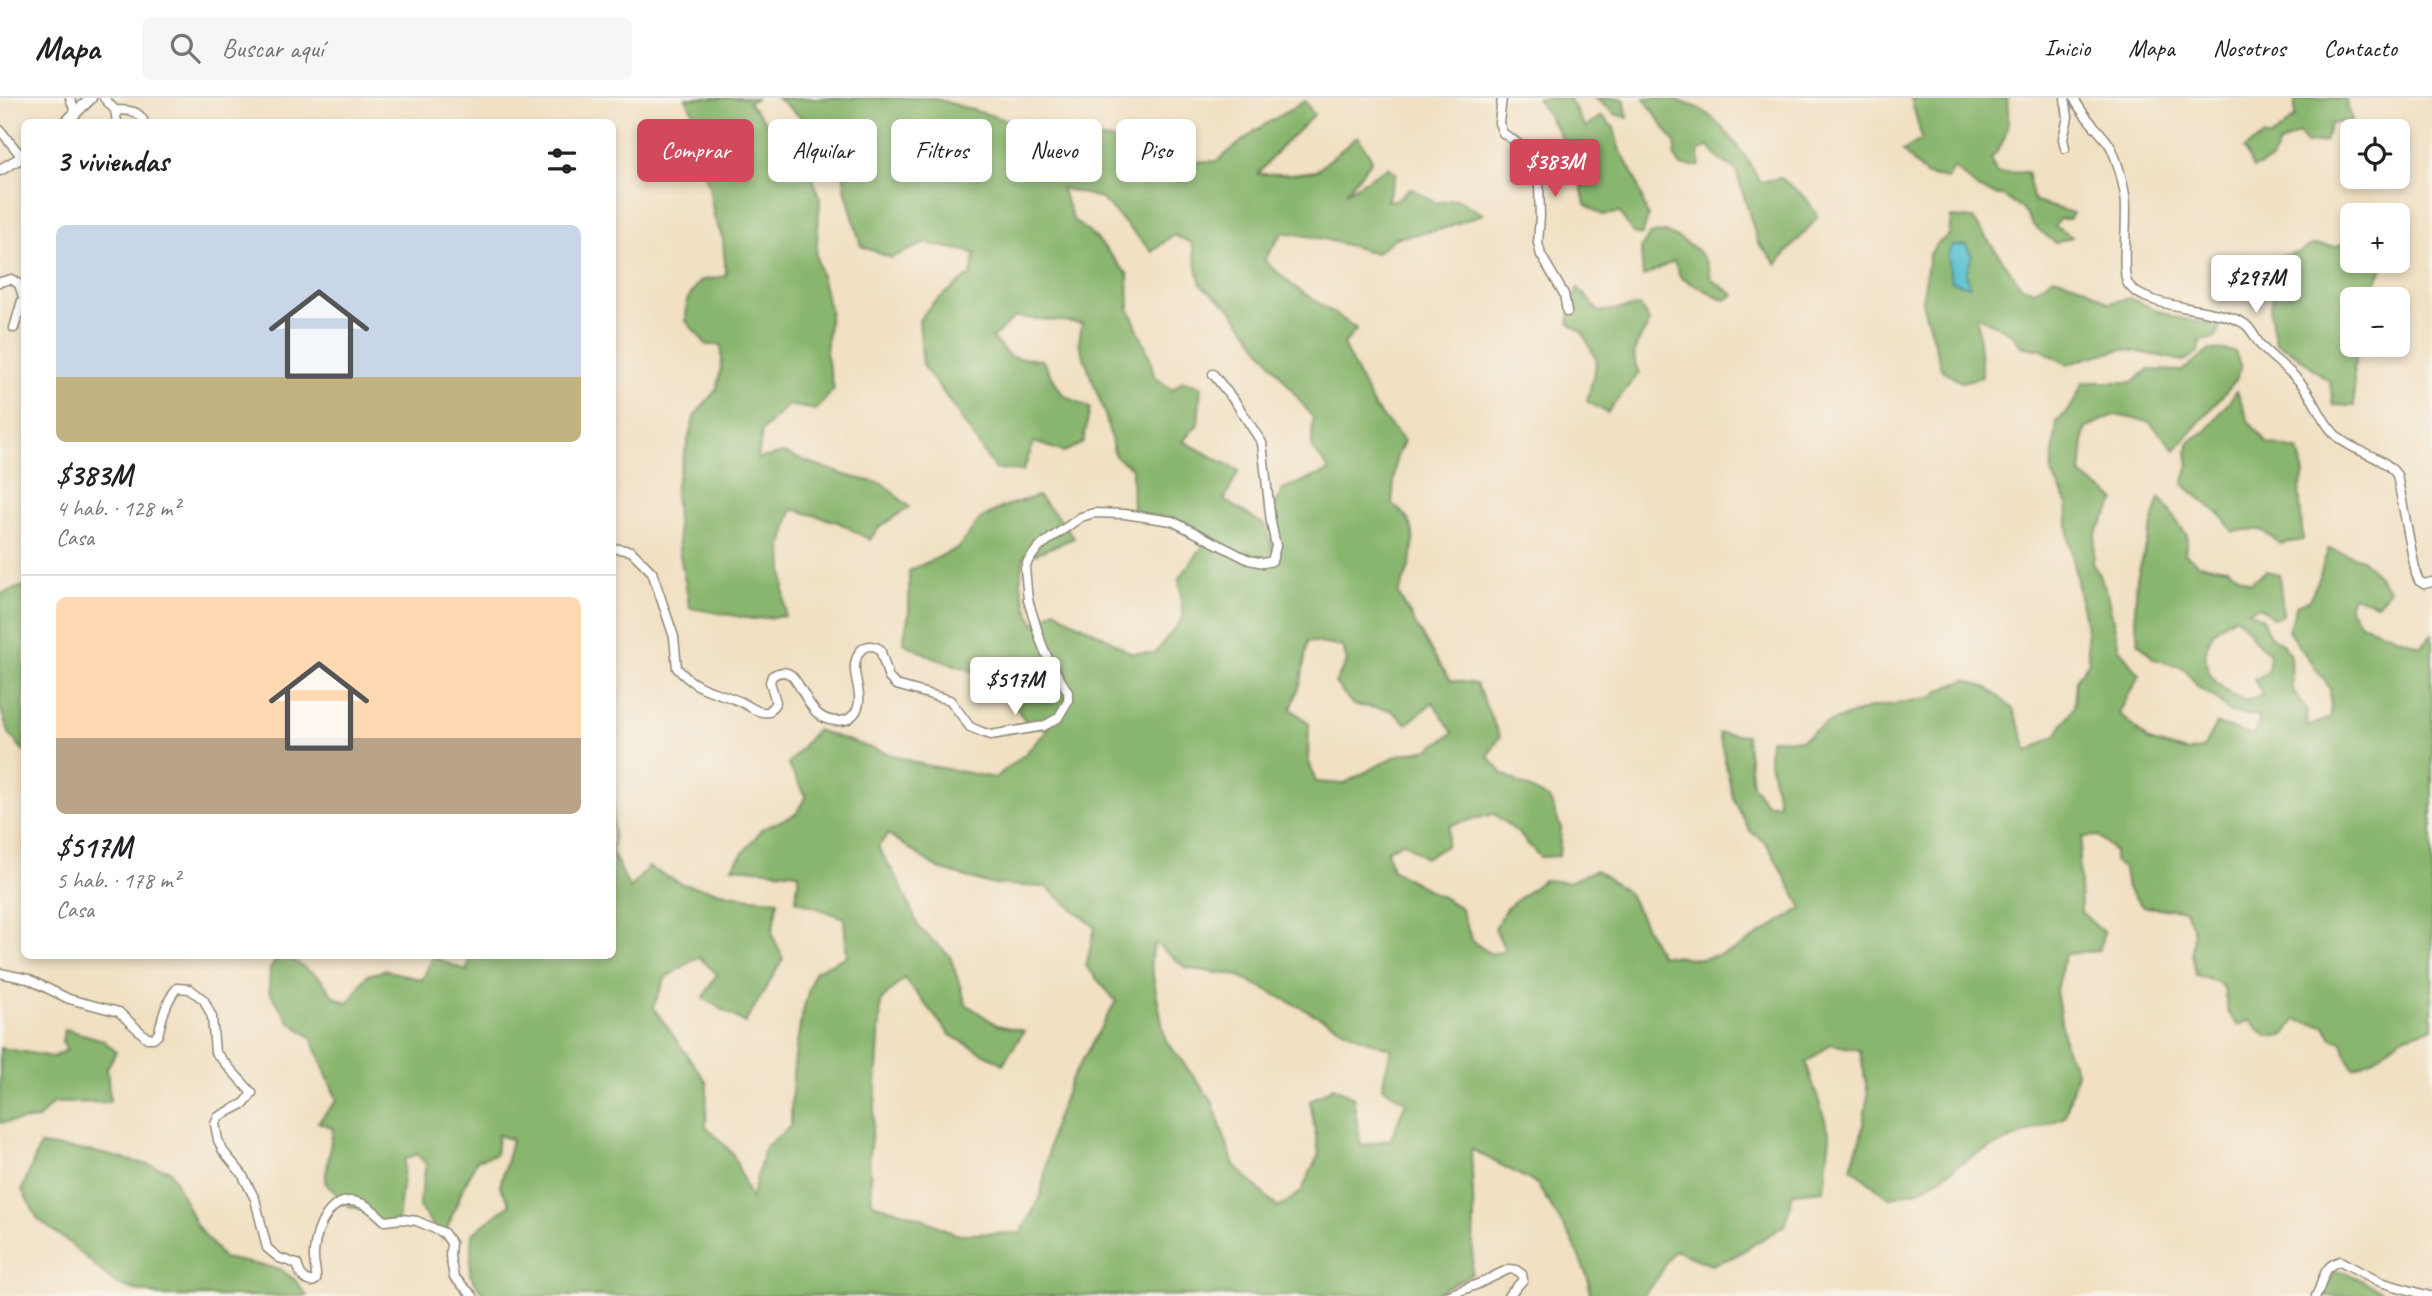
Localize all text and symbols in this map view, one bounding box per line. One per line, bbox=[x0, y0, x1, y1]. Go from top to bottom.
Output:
search box bbox=[142, 17, 632, 80]
text: Mapa bbox=[35, 27, 100, 69]
icon: search bbox=[166, 29, 204, 67]
text: Buscar aquí bbox=[222, 32, 324, 65]
text: Inicio bbox=[2044, 33, 2090, 63]
text: Mapa bbox=[2128, 33, 2175, 63]
text: Nosotros bbox=[2213, 33, 2285, 63]
text: Contacto bbox=[2323, 33, 2397, 63]
chip: Comprar bbox=[637, 119, 754, 182]
chip: Alquilar bbox=[768, 119, 877, 182]
chip: Filtros bbox=[891, 119, 992, 182]
chip: Nuevo bbox=[1006, 119, 1102, 182]
chip: Piso bbox=[1116, 119, 1196, 182]
map controls bbox=[2340, 119, 2410, 357]
button: locate bbox=[2340, 119, 2410, 189]
pin: $383M bbox=[1506, 140, 1604, 199]
text: 3 viviendas bbox=[56, 142, 168, 180]
icon: filters bbox=[543, 142, 581, 180]
text: $383M bbox=[1526, 147, 1584, 176]
button: + bbox=[2340, 203, 2410, 273]
pin: $297M bbox=[2207, 256, 2305, 315]
text: $297M bbox=[2227, 263, 2285, 292]
icon: home bbox=[256, 271, 382, 397]
button: − bbox=[2340, 287, 2410, 357]
text: $383M bbox=[56, 456, 132, 494]
text: 4 hab. · 128 m² bbox=[56, 494, 180, 523]
text: Casa bbox=[56, 523, 94, 552]
icon: home bbox=[256, 643, 382, 769]
pin: $517M bbox=[966, 658, 1064, 717]
text: $517M bbox=[986, 665, 1044, 694]
text: $517M bbox=[56, 828, 131, 866]
text: 5 hab. · 178 m² bbox=[56, 866, 180, 895]
text: Casa bbox=[56, 895, 94, 924]

